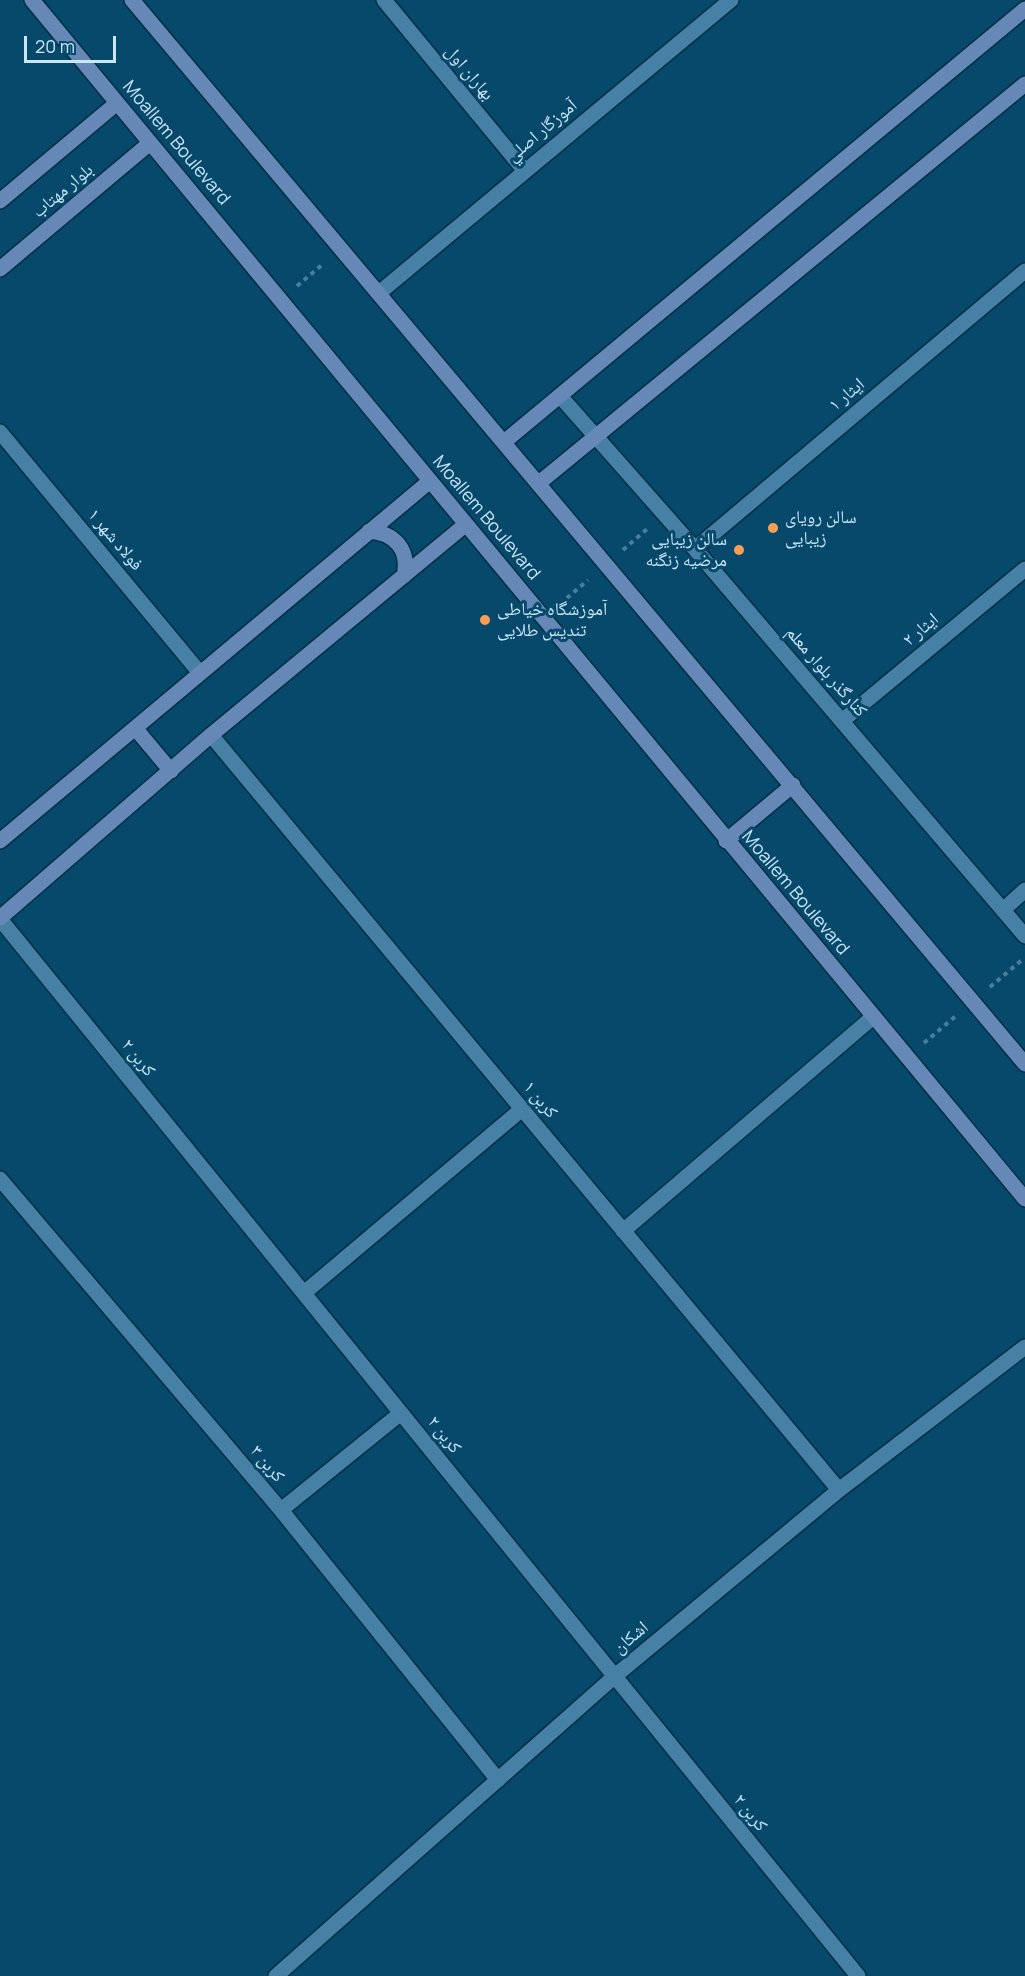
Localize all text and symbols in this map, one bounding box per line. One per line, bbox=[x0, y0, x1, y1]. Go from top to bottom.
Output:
scale bar bbox=[27, 24, 118, 62]
text: 20 m bbox=[35, 34, 75, 58]
street label: بهاران اول bbox=[440, 41, 498, 105]
street label: Moallem Boulevard bbox=[118, 76, 234, 210]
street label: آموزگار اصلي bbox=[502, 95, 582, 167]
street label: بلوار مهتاب bbox=[28, 159, 98, 223]
street label: ایثار ۱ bbox=[825, 374, 869, 416]
street label: Moallem Boulevard bbox=[428, 451, 544, 585]
street label: فولاد شهر ۱ bbox=[83, 505, 147, 575]
place label: سالن رویای زیبایی bbox=[785, 507, 857, 550]
marker: سالن رویای زیبایی bbox=[766, 521, 780, 535]
place label: سالن زیبایی مرضیه زنگنه bbox=[646, 529, 727, 572]
marker: سالن زیبایی مرضیه زنگنه bbox=[732, 543, 746, 557]
place label: آموزشگاه خیاطی تندیس طلایی bbox=[497, 599, 607, 642]
street label: ایثار ۲ bbox=[899, 609, 943, 651]
marker: آموزشگاه خیاطی تندیس طلایی bbox=[478, 613, 492, 627]
street label: کنارگذر بلوار معلم bbox=[781, 622, 871, 722]
street label: Moallem Boulevard bbox=[737, 826, 853, 960]
street label: کربن ۲ bbox=[116, 1035, 160, 1081]
street label: کربن ۱ bbox=[518, 1077, 562, 1123]
street label: کربن ۲ bbox=[422, 1412, 466, 1458]
street label: کربن ۳ bbox=[245, 1441, 289, 1487]
street label: اشکان bbox=[609, 1617, 653, 1659]
street label: کربن ۲ bbox=[728, 1790, 772, 1836]

